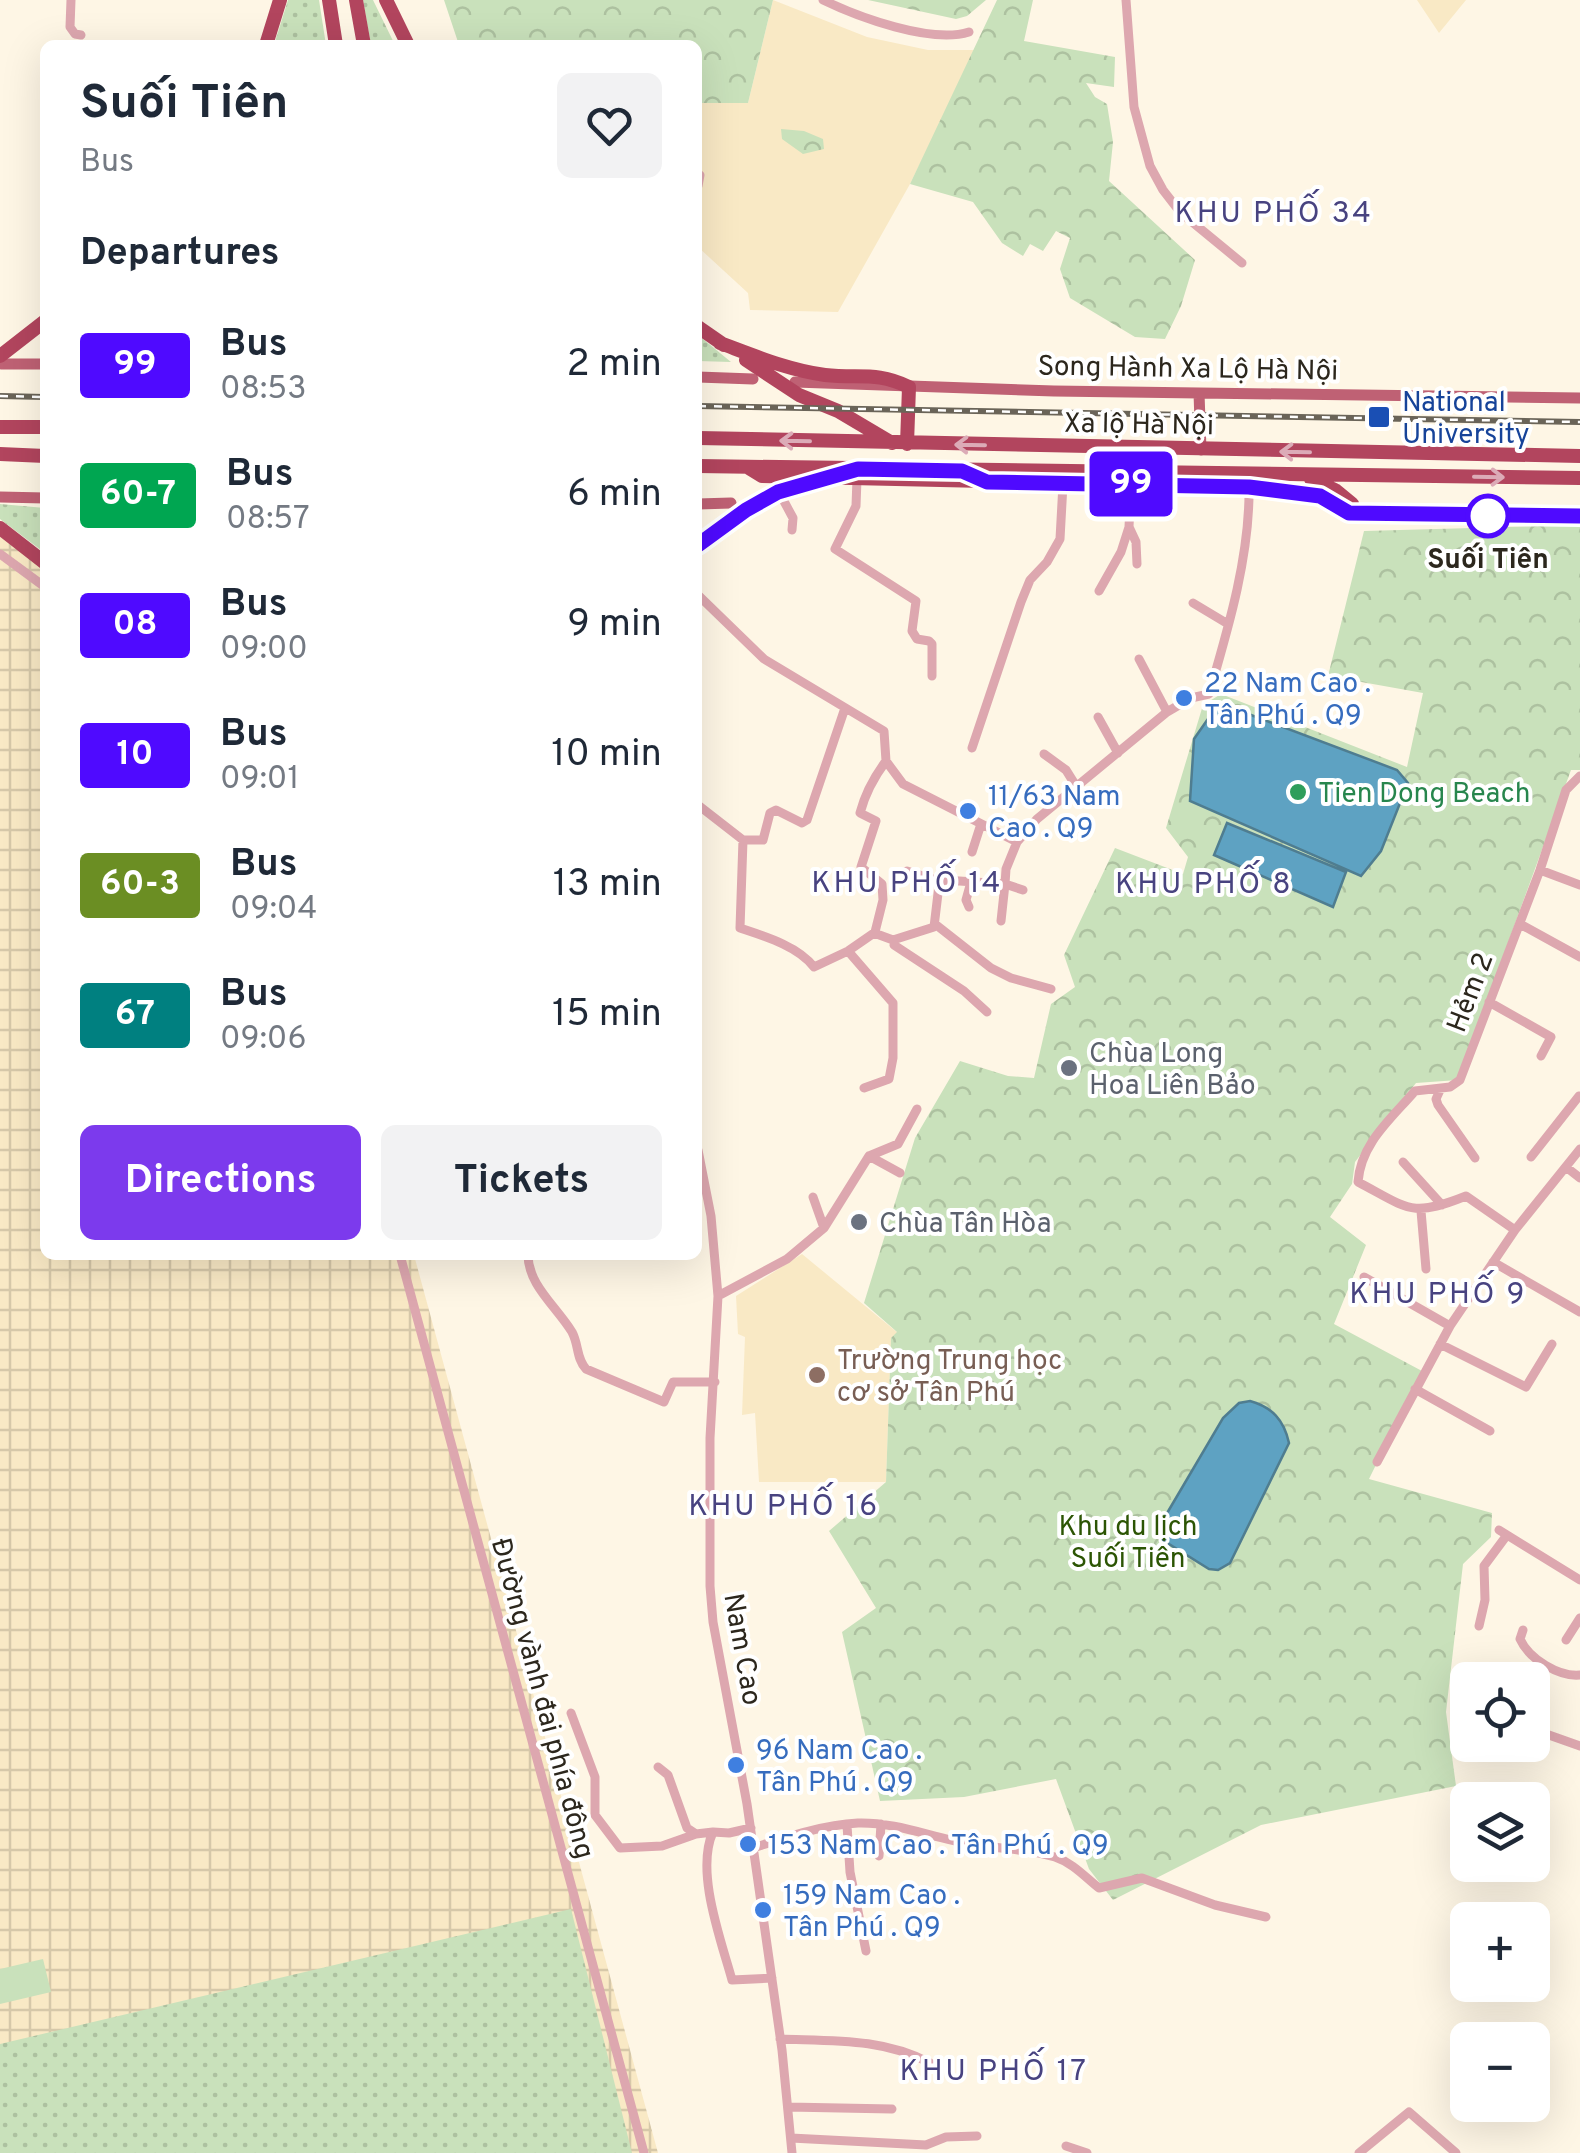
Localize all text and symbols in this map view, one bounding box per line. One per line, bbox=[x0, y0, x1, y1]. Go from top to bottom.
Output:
button: heart bbox=[557, 73, 662, 178]
text: Suối Tiên bbox=[80, 75, 288, 135]
text: Bus bbox=[80, 143, 134, 183]
district label: KHU PHỐ 34 bbox=[1174, 189, 1374, 233]
text: Departures bbox=[80, 230, 280, 279]
text: Bus bbox=[220, 321, 287, 370]
text: 2 min bbox=[567, 341, 662, 390]
text: 99 bbox=[113, 343, 157, 387]
street label: Song Hành Xa Lộ Hà Nội bbox=[1037, 349, 1339, 391]
text: 08:53 bbox=[220, 370, 306, 410]
place label: National University bbox=[1402, 386, 1529, 454]
marker: National University bbox=[1366, 404, 1392, 430]
street label: Xa lộ Hà Nội bbox=[1064, 407, 1214, 445]
one-way arrow bbox=[780, 432, 812, 450]
one-way arrow bbox=[955, 436, 988, 454]
one-way arrow bbox=[1280, 442, 1312, 461]
text: Bus bbox=[226, 451, 293, 500]
line badge: 99 bbox=[1086, 452, 1176, 516]
text: 99 bbox=[1109, 462, 1153, 506]
one-way arrow bbox=[1473, 468, 1505, 487]
text: 6 min bbox=[567, 471, 662, 520]
text: 60-7 bbox=[100, 473, 176, 517]
marker: Suối Tiên bbox=[1467, 495, 1509, 537]
text: 08:57 bbox=[226, 500, 310, 540]
place label: Suối Tiên bbox=[1427, 542, 1549, 579]
text: Bus bbox=[220, 581, 287, 630]
text: 9 min bbox=[567, 601, 662, 650]
text: 08 bbox=[112, 603, 158, 647]
text: 09:00 bbox=[220, 630, 308, 670]
place label: 22 Nam Cao . Tân Phú . Q9 bbox=[1204, 667, 1371, 735]
marker: 22 Nam Cao . Tân Phú . Q9 bbox=[1173, 687, 1195, 709]
text: Bus bbox=[220, 711, 287, 760]
text: 10 min bbox=[551, 731, 662, 780]
text: 10 bbox=[116, 733, 154, 777]
text: 09:01 bbox=[220, 760, 299, 800]
place label: Tien Dong Beach bbox=[1318, 777, 1530, 813]
place label: 11/63 Nam Cao . Q9 bbox=[988, 780, 1121, 848]
marker: Tien Dong Beach bbox=[1287, 781, 1309, 803]
marker: 11/63 Nam Cao . Q9 bbox=[957, 800, 979, 822]
text: Bus bbox=[230, 841, 297, 890]
district label: KHU PHỐ 14 bbox=[811, 859, 1003, 903]
district label: KHU PHỐ 8 bbox=[1115, 860, 1293, 904]
text: 13 min bbox=[553, 861, 662, 910]
text: 60-3 bbox=[100, 863, 180, 907]
text: 09:04 bbox=[230, 890, 317, 930]
street label: Hẻm 2 bbox=[1440, 948, 1503, 1038]
text: Bus bbox=[220, 971, 287, 1020]
text: 15 min bbox=[552, 991, 662, 1040]
text: 67 bbox=[115, 993, 155, 1037]
text: 09:06 bbox=[220, 1020, 307, 1060]
place label: Chùa Long Hoa Liên Bảo bbox=[1089, 1037, 1256, 1105]
marker: Chùa Long Hoa Liên Bảo bbox=[1058, 1057, 1080, 1079]
button: Directions bbox=[80, 1125, 361, 1240]
button: Tickets bbox=[381, 1125, 662, 1240]
place label: Chùa Tân Hòa bbox=[879, 1207, 1051, 1243]
marker: Chùa Tân Hòa bbox=[848, 1211, 870, 1233]
district label: KHU PHỐ 9 bbox=[1349, 1270, 1527, 1314]
place label: Trường Trung học cơ sở Tân Phú bbox=[837, 1344, 1062, 1412]
marker: Trường Trung học cơ sở Tân Phú bbox=[806, 1364, 828, 1386]
district label: KHU PHỐ 16 bbox=[688, 1482, 880, 1526]
park label: Khu du lịch Suối Tiên bbox=[1059, 1510, 1197, 1578]
street label: Đường vành đai phía đông bbox=[481, 1535, 601, 1863]
street label: Nam Cao bbox=[713, 1591, 769, 1708]
map controls bbox=[1450, 1662, 1550, 2122]
button: locate bbox=[1450, 1662, 1550, 1762]
place label: 96 Nam Cao . Tân Phú . Q9 bbox=[756, 1734, 922, 1802]
marker: 96 Nam Cao . Tân Phú . Q9 bbox=[725, 1754, 747, 1776]
button: layers bbox=[1450, 1782, 1550, 1882]
place label: 153 Nam Cao . Tân Phú . Q9 bbox=[768, 1829, 1109, 1865]
marker: 153 Nam Cao . Tân Phú . Q9 bbox=[737, 1833, 759, 1855]
place label: 159 Nam Cao . Tân Phú . Q9 bbox=[783, 1879, 960, 1947]
marker: 159 Nam Cao . Tân Phú . Q9 bbox=[752, 1899, 774, 1921]
button: + bbox=[1450, 1902, 1550, 2002]
button: − bbox=[1450, 2022, 1550, 2122]
district label: KHU PHỐ 17 bbox=[899, 2047, 1089, 2091]

